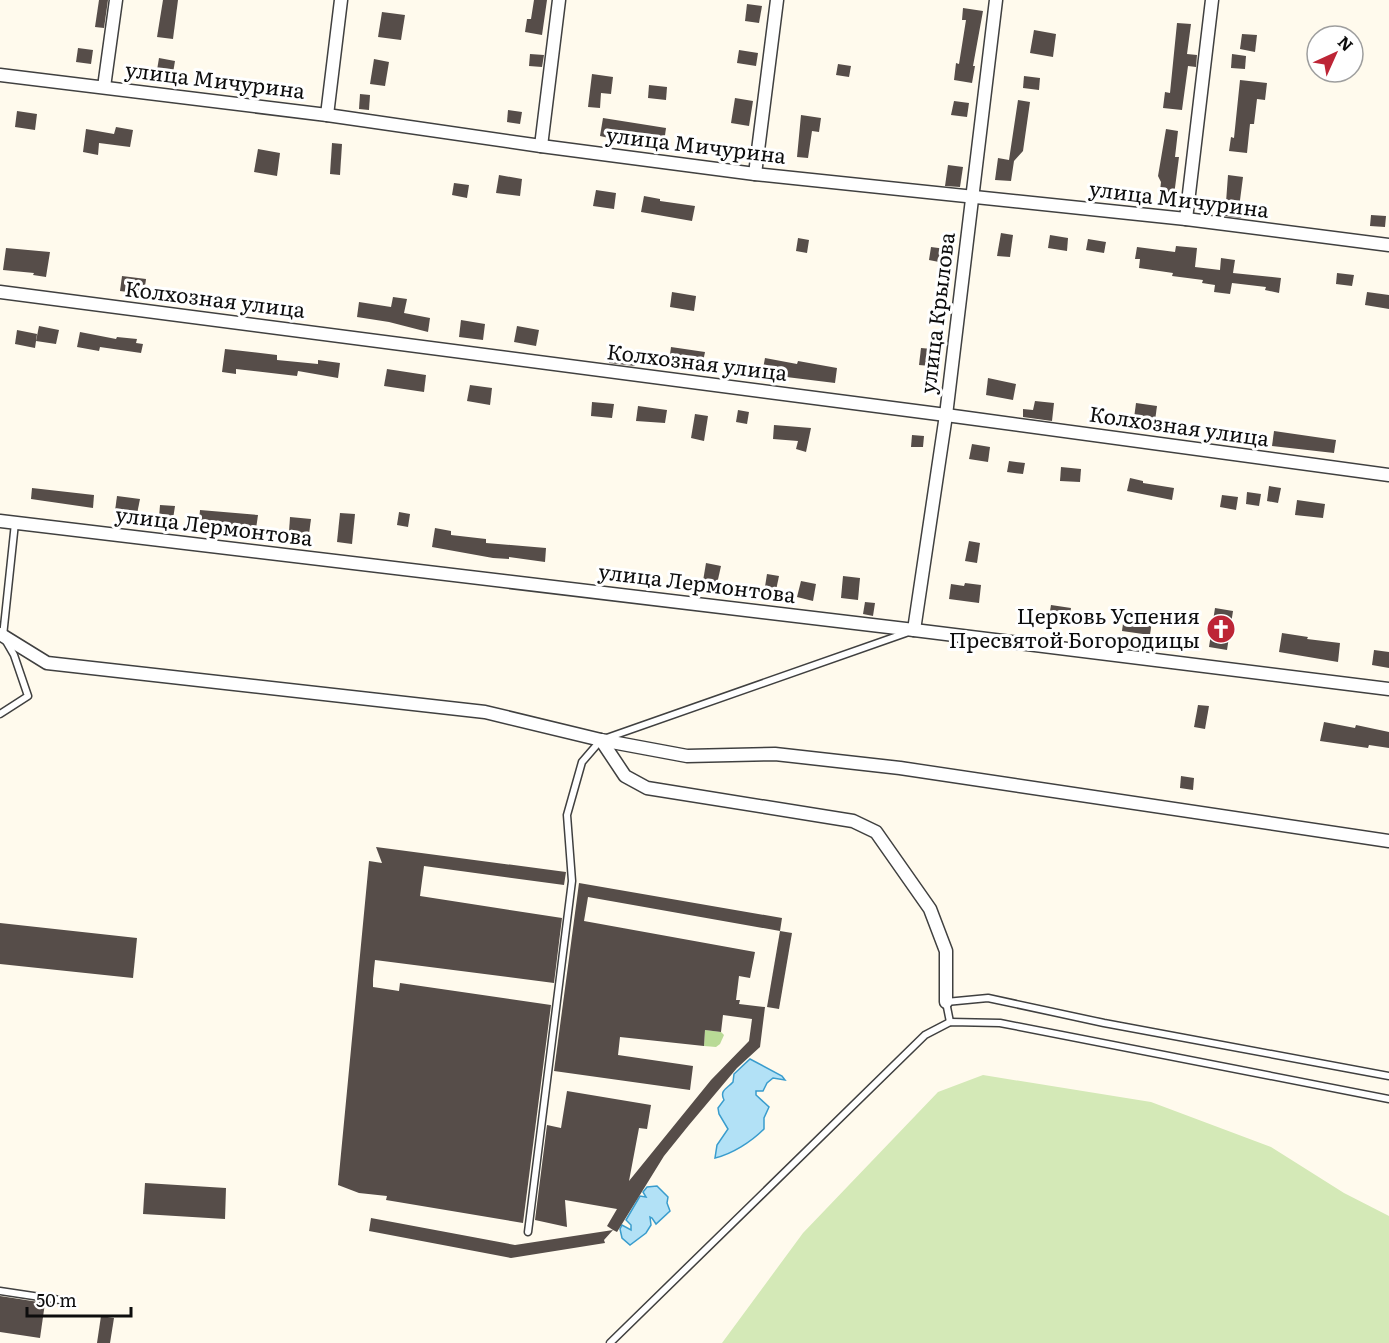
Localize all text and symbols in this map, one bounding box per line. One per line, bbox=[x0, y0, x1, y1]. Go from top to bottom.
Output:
north arrow bbox=[1305, 24, 1365, 84]
text: N bbox=[1333, 29, 1360, 56]
street label: улица Мичурина bbox=[123, 52, 308, 105]
street label: улица Мичурина bbox=[604, 117, 789, 170]
street label: улица Мичурина bbox=[1087, 171, 1272, 224]
street label: улица Крылова bbox=[910, 229, 961, 395]
street label: Колхозная улица bbox=[123, 271, 308, 324]
street label: Колхозная улица bbox=[605, 334, 790, 387]
street label: Колхозная улица bbox=[1087, 397, 1272, 453]
street label: улица Лермонтова bbox=[114, 497, 315, 552]
street label: улица Лермонтова bbox=[597, 554, 798, 609]
place label: Церковь Успения Пресвятой Богородицы bbox=[949, 599, 1200, 654]
church icon: Церковь Успения Пресвятой Богородицы bbox=[1205, 613, 1237, 645]
scale bar bbox=[27, 1280, 130, 1318]
text: 50 m bbox=[36, 1286, 77, 1313]

